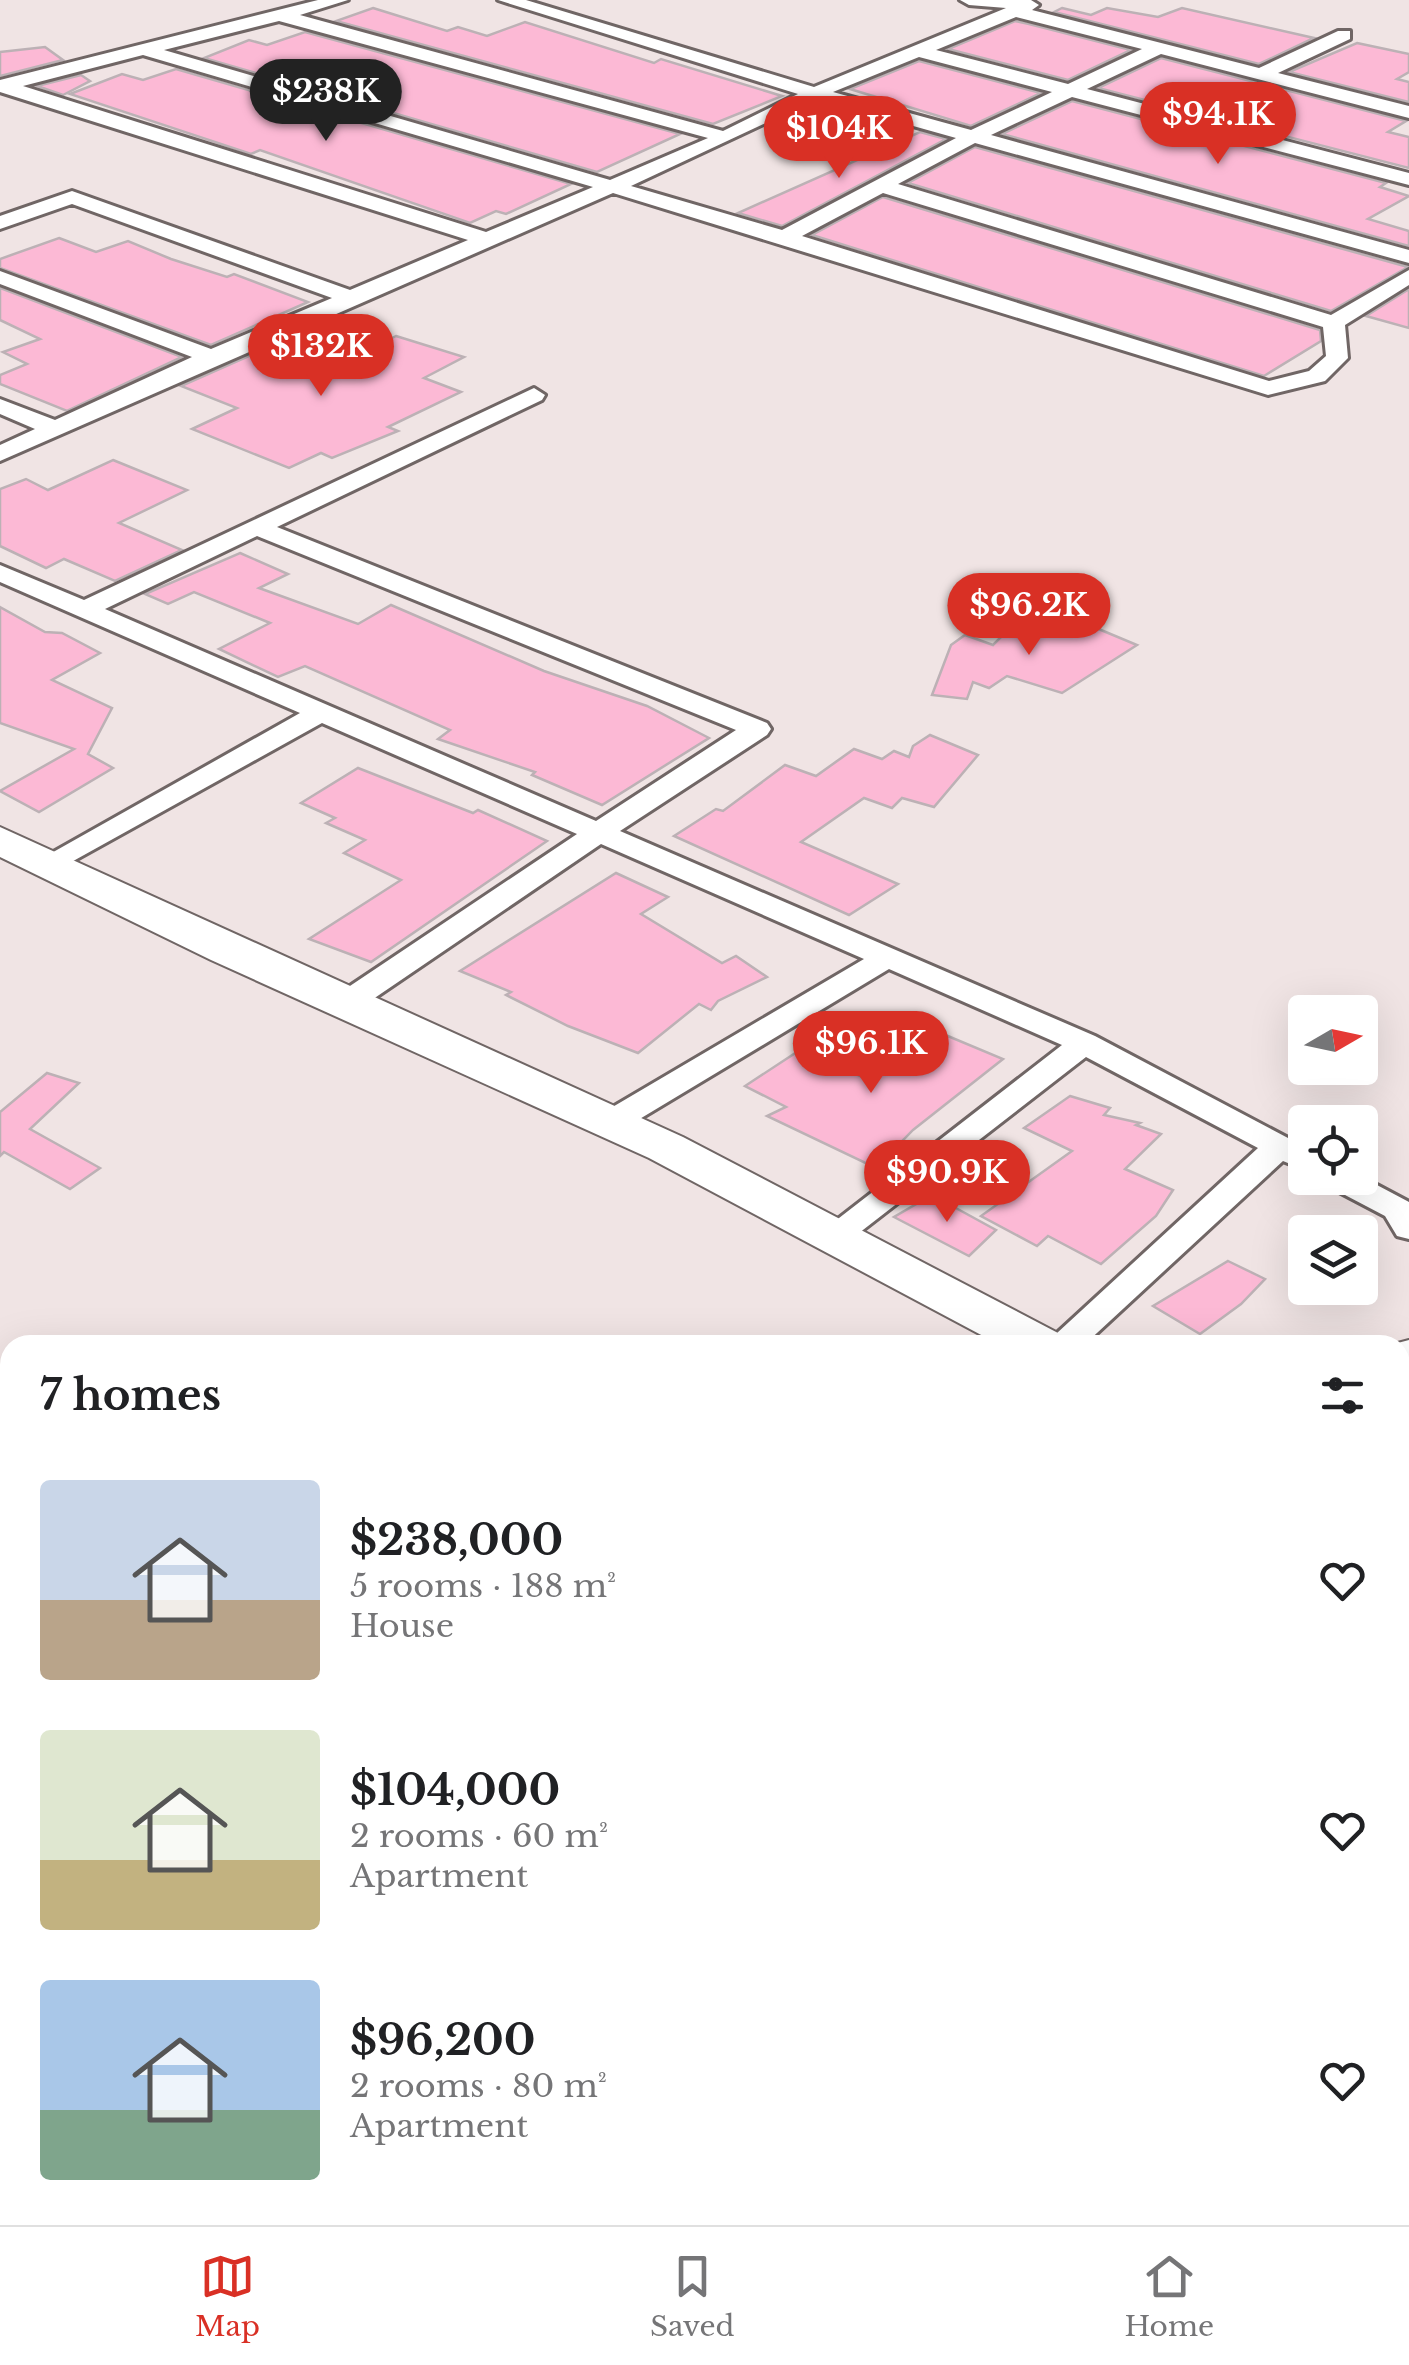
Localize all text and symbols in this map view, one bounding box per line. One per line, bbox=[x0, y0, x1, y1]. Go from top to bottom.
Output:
pin: $238K bbox=[256, 59, 396, 144]
text: $238K bbox=[272, 71, 380, 111]
pin: $94.1K bbox=[1137, 82, 1299, 167]
text: $94.1K bbox=[1162, 94, 1274, 134]
pin: $104K bbox=[769, 96, 909, 181]
text: $104K bbox=[786, 108, 892, 148]
pin: $132K bbox=[251, 314, 391, 399]
text: $132K bbox=[270, 326, 372, 366]
pin: $96.2K bbox=[948, 573, 1110, 658]
text: $96.2K bbox=[969, 585, 1089, 625]
north arrow bbox=[1288, 995, 1378, 1085]
map controls bbox=[1288, 995, 1378, 1305]
pin: $96.1K bbox=[790, 1011, 952, 1096]
text: $96.1K bbox=[815, 1023, 927, 1063]
button: locate bbox=[1288, 1105, 1378, 1195]
pin: $90.9K bbox=[866, 1140, 1028, 1225]
text: $90.9K bbox=[886, 1152, 1008, 1192]
button: layers bbox=[1288, 1215, 1378, 1305]
icon: filters bbox=[1315, 1368, 1370, 1423]
text: 7 homes bbox=[40, 1369, 221, 1421]
text: $238,000 bbox=[350, 1514, 563, 1566]
icon: home bbox=[120, 1520, 240, 1640]
icon: heart bbox=[1315, 1553, 1370, 1608]
text: 5 rooms · 188 m² bbox=[350, 1566, 616, 1606]
text: House bbox=[350, 1606, 454, 1646]
text: $104,000 bbox=[350, 1764, 560, 1816]
icon: home bbox=[120, 1770, 240, 1890]
icon: heart bbox=[1315, 1803, 1370, 1858]
text: 2 rooms · 60 m² bbox=[350, 1816, 608, 1856]
text: Apartment bbox=[350, 1856, 528, 1896]
text: $96,200 bbox=[350, 2014, 535, 2066]
icon: home bbox=[120, 2020, 240, 2140]
icon: heart bbox=[1315, 2053, 1370, 2108]
text: 2 rooms · 80 m² bbox=[350, 2066, 607, 2106]
text: Apartment bbox=[350, 2106, 528, 2146]
tab: Map bbox=[195, 2249, 260, 2344]
tab: Saved bbox=[650, 2249, 734, 2344]
tab: Home bbox=[1124, 2249, 1214, 2344]

